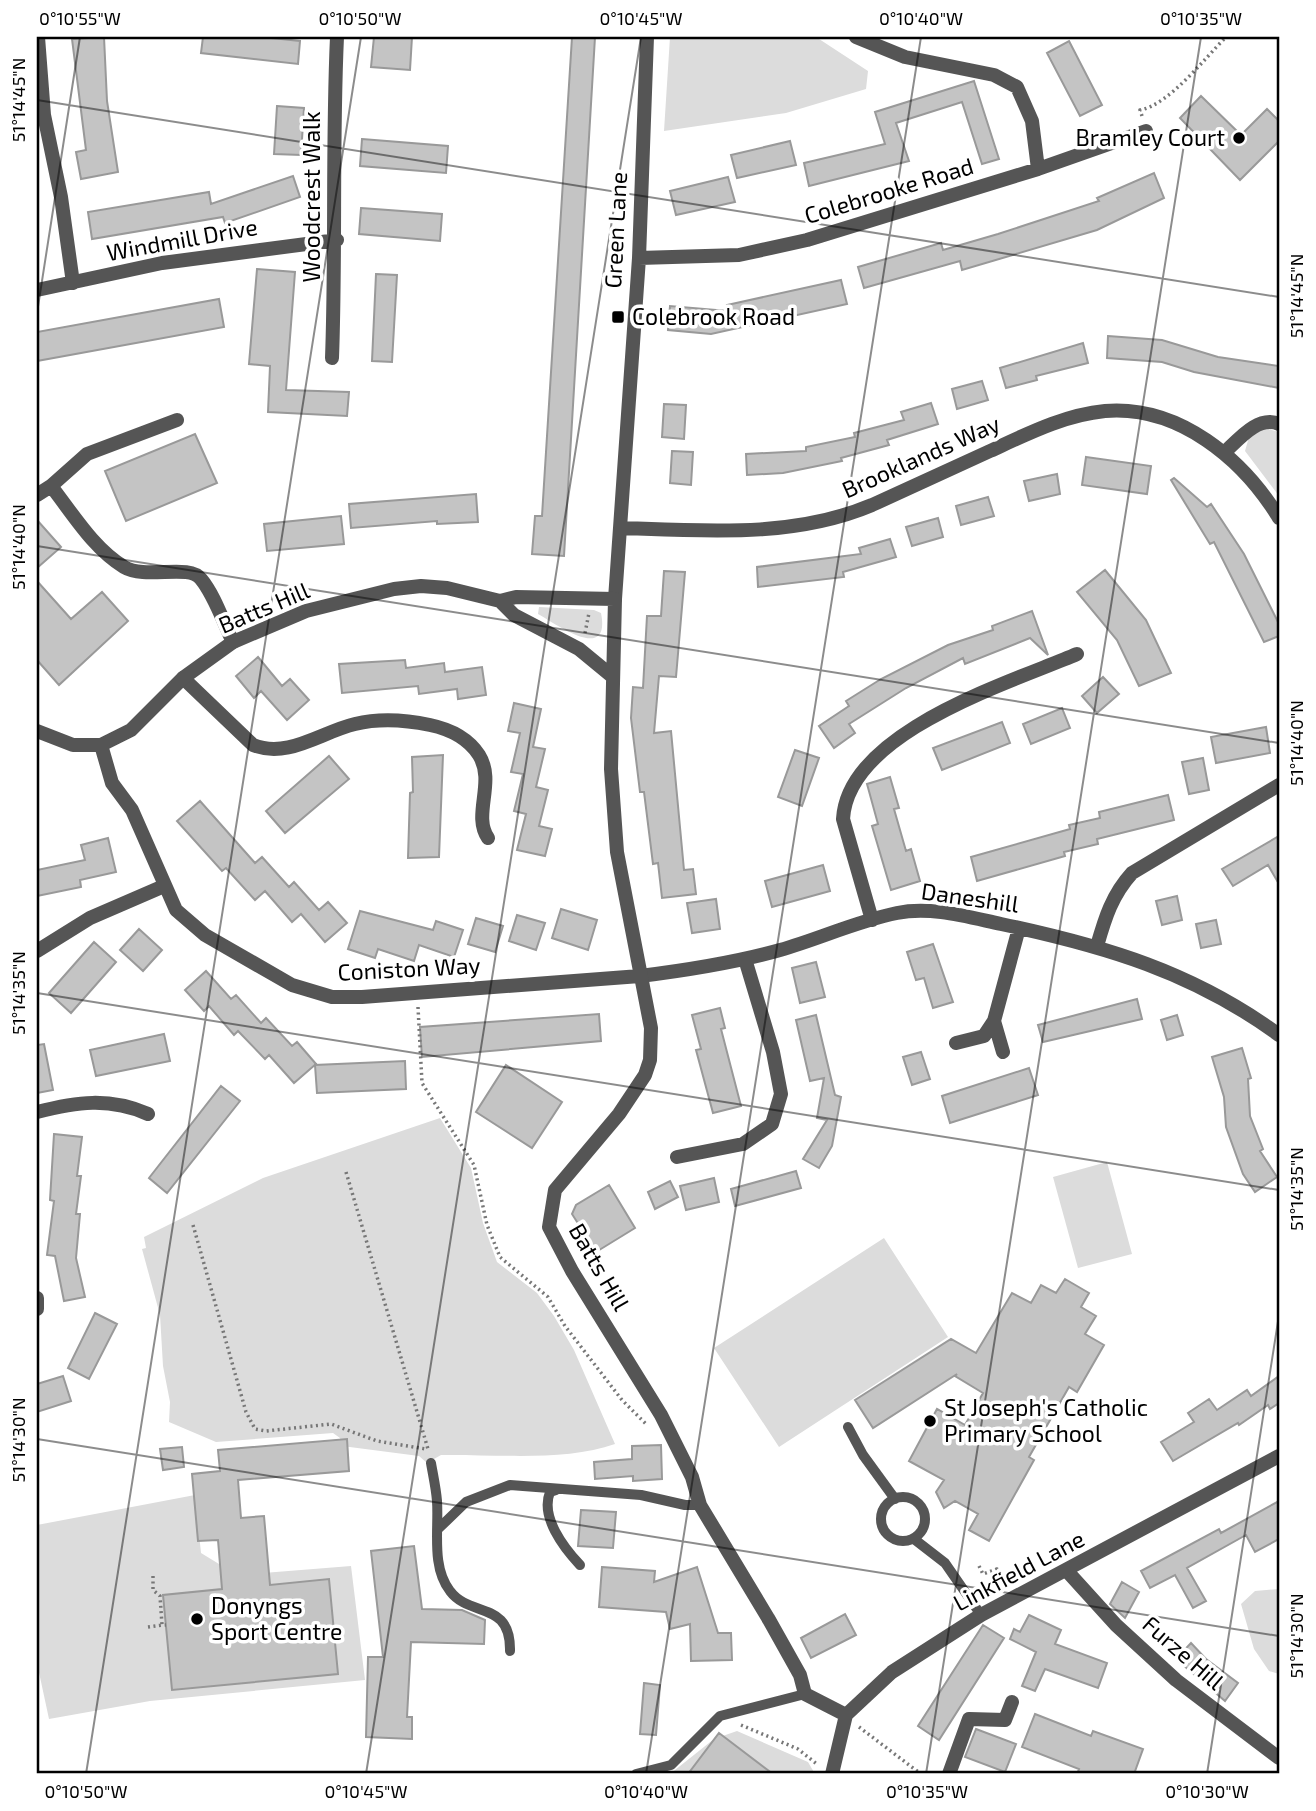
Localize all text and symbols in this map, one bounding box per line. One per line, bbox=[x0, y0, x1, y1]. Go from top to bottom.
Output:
text: 0°10'55"W bbox=[39, 7, 121, 29]
text: 0°10'50"W bbox=[318, 7, 402, 29]
text: 0°10'45"W bbox=[600, 7, 682, 29]
text: 0°10'40"W bbox=[879, 7, 963, 29]
text: 0°10'35"W bbox=[1160, 7, 1242, 29]
text: 51°14'45"N bbox=[7, 58, 29, 142]
street label: Woodcrest Walk bbox=[297, 111, 325, 283]
place label: Bramley Court bbox=[1076, 123, 1225, 151]
marker: Bramley Court bbox=[1231, 130, 1247, 146]
street label: Colebrooke Road bbox=[801, 151, 977, 229]
street label: Green Lane bbox=[598, 171, 632, 289]
street label: Windmill Drive bbox=[104, 212, 259, 266]
text: 51°14'45"N bbox=[1285, 254, 1307, 338]
place label: Colebrook Road bbox=[632, 302, 795, 330]
marker: Colebrook Road bbox=[610, 309, 626, 325]
street label: Brooklands Way bbox=[837, 409, 1004, 503]
text: 51°14'40"N bbox=[7, 504, 29, 590]
street label: Batts Hill bbox=[214, 575, 313, 639]
text: 51°14'40"N bbox=[1285, 700, 1307, 786]
street label: Daneshill bbox=[920, 876, 1021, 918]
street label: Coniston Way bbox=[337, 950, 481, 986]
text: 51°14'35"N bbox=[7, 951, 29, 1035]
text: 51°14'35"N bbox=[1285, 1147, 1307, 1231]
street label: Batts Hill bbox=[564, 1218, 636, 1315]
place label: St Joseph's Catholic Primary School bbox=[944, 1393, 1148, 1447]
text: 51°14'30"N bbox=[7, 1397, 29, 1483]
marker: St Joseph's Catholic Primary School bbox=[922, 1413, 938, 1429]
street label: Linkfield Lane bbox=[948, 1524, 1089, 1616]
place label: Donyngs Sport Centre bbox=[211, 1591, 342, 1645]
text: 51°14'30"N bbox=[1285, 1593, 1307, 1679]
street label: Furze Hill bbox=[1137, 1609, 1230, 1695]
marker: Donyngs Sport Centre bbox=[189, 1611, 205, 1627]
text: 0°10'50"W bbox=[44, 1780, 128, 1802]
text: 0°10'45"W bbox=[325, 1780, 407, 1802]
text: 0°10'40"W bbox=[604, 1780, 688, 1802]
text: 0°10'35"W bbox=[886, 1780, 968, 1802]
text: 0°10'30"W bbox=[1165, 1780, 1249, 1802]

